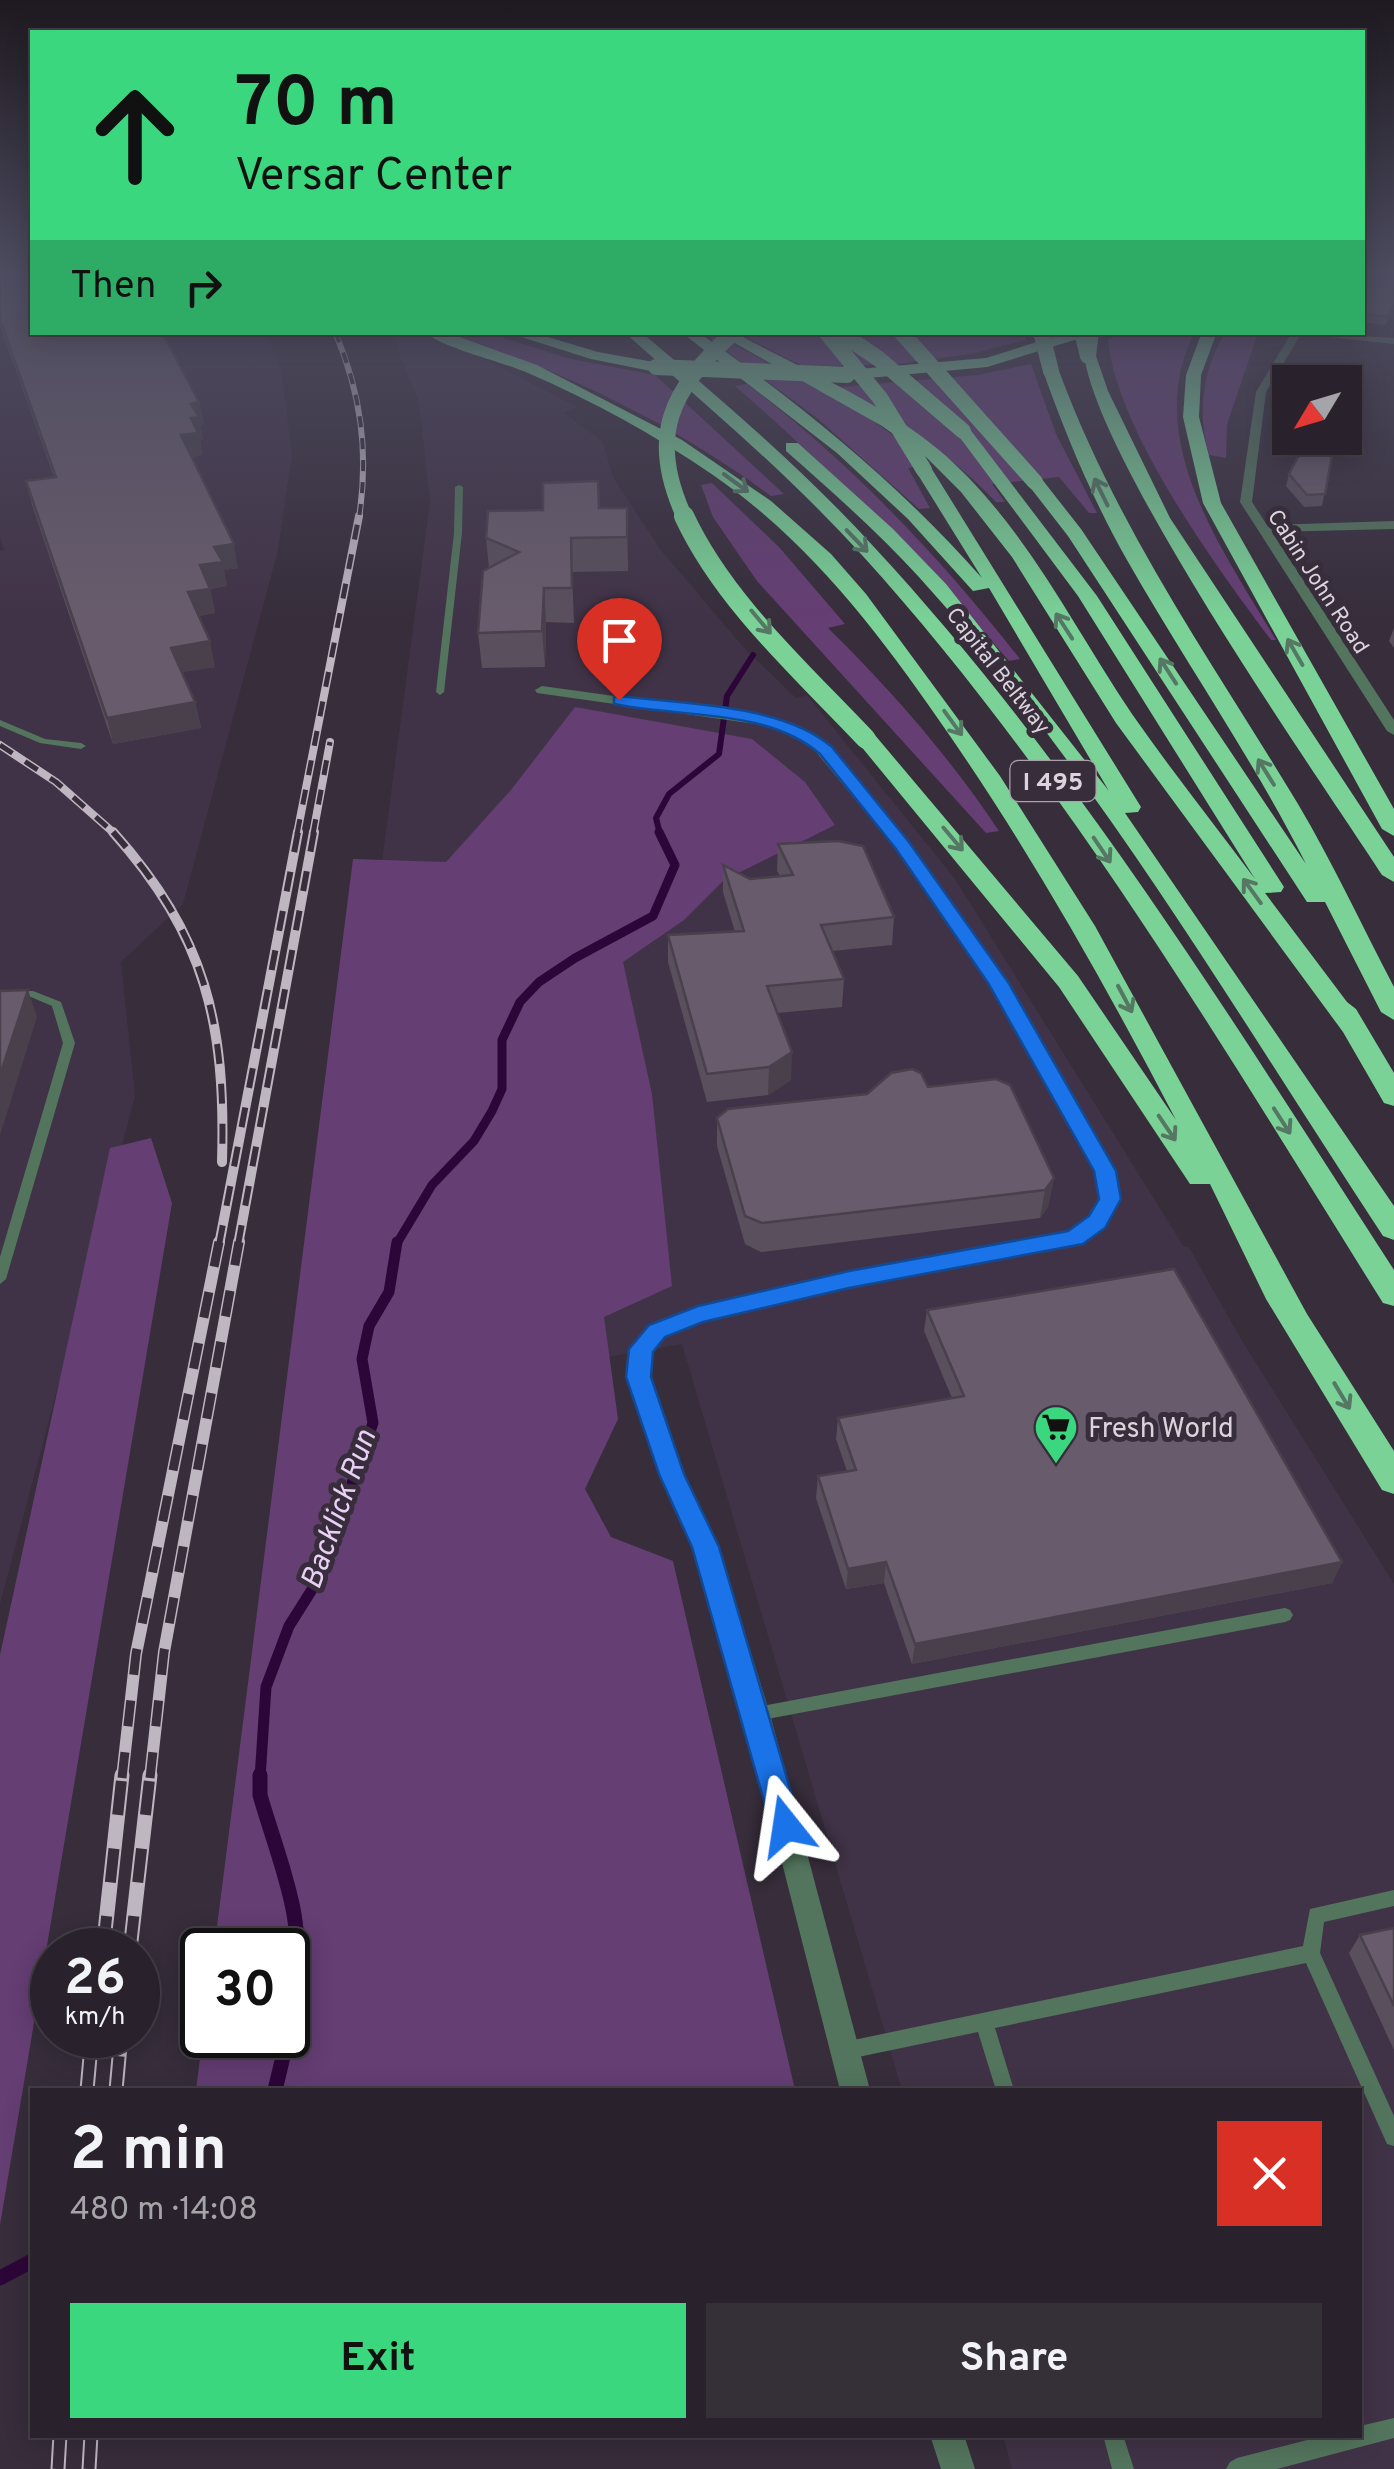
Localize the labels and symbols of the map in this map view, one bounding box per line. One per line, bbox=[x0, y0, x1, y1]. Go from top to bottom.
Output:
north arrow bbox=[1272, 365, 1362, 455]
one-way arrow bbox=[722, 473, 750, 494]
one-way arrow bbox=[1091, 478, 1110, 508]
street label: Cabin John Road bbox=[1260, 505, 1374, 660]
one-way arrow bbox=[845, 528, 868, 553]
pin bbox=[577, 598, 662, 701]
street label: Capital Beltway bbox=[939, 603, 1055, 740]
one-way arrow bbox=[750, 608, 772, 634]
one-way arrow bbox=[1053, 612, 1074, 641]
one-way arrow bbox=[1285, 638, 1305, 667]
one-way arrow bbox=[1157, 658, 1178, 686]
one-way arrow bbox=[942, 709, 963, 737]
one-way arrow bbox=[1256, 758, 1276, 787]
road number: I 495 bbox=[1010, 761, 1096, 801]
one-way arrow bbox=[942, 825, 964, 851]
one-way arrow bbox=[1091, 836, 1112, 864]
one-way arrow bbox=[1242, 877, 1263, 905]
one-way arrow bbox=[1116, 983, 1135, 1013]
one-way arrow bbox=[1272, 1106, 1293, 1134]
one-way arrow bbox=[1156, 1114, 1177, 1142]
one-way arrow bbox=[1332, 1381, 1353, 1410]
supermarket icon: Fresh World bbox=[1033, 1404, 1079, 1465]
place label: Fresh World bbox=[1088, 1412, 1234, 1448]
water label: Backlick Run bbox=[294, 1425, 386, 1595]
position arrow bbox=[734, 1774, 838, 1878]
speed limit sign: 30 bbox=[180, 1928, 310, 2058]

